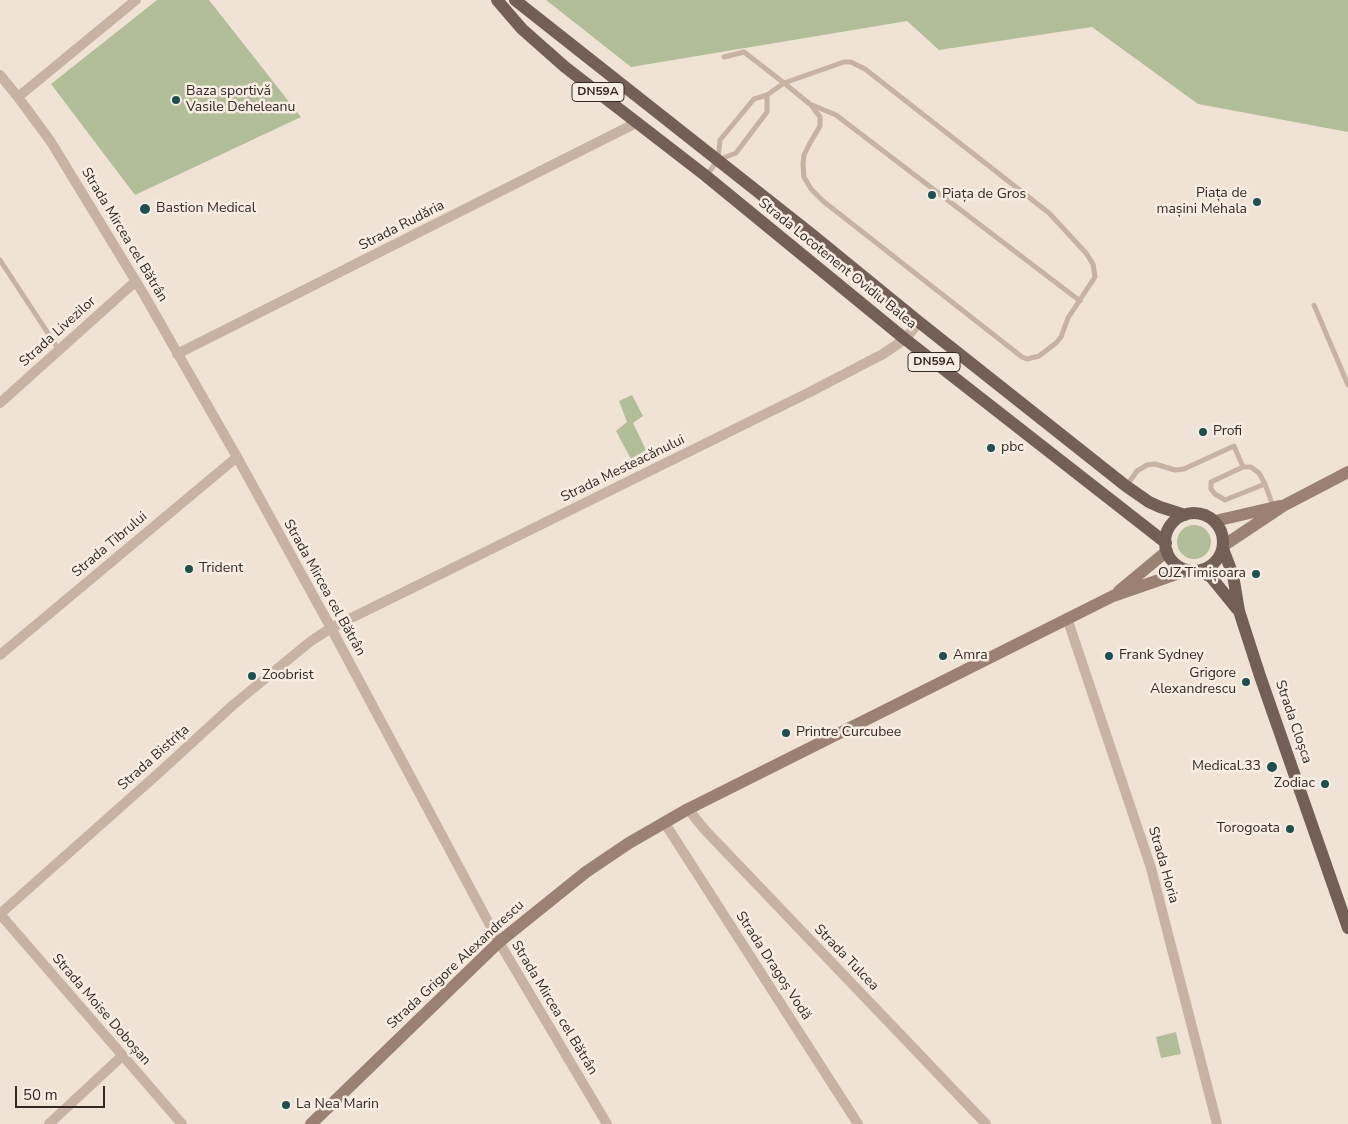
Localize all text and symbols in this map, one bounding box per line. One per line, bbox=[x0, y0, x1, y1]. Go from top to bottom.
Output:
road number: DN59A bbox=[572, 82, 624, 101]
place label: Baza sportivă Vasile Deheleanu bbox=[186, 84, 295, 116]
marker: Baza sportivă Vasile Deheleanu bbox=[170, 94, 182, 106]
street label: Strada Mircea cel Bătrân bbox=[77, 165, 171, 305]
place label: Piața de mașini Mehala bbox=[1156, 186, 1247, 218]
place label: Piața de Gros bbox=[942, 187, 1026, 203]
marker: Piața de Gros bbox=[926, 189, 938, 201]
street label: Strada Locotenent Ovidiu Balea bbox=[755, 195, 919, 333]
marker: Piața de mașini Mehala bbox=[1251, 196, 1263, 208]
street label: Strada Rudăria bbox=[357, 197, 447, 255]
place label: Bastion Medical bbox=[156, 201, 256, 217]
marker: Bastion Medical bbox=[138, 202, 152, 216]
street label: Strada Livezilor bbox=[16, 293, 100, 371]
road number: DN59A bbox=[908, 352, 960, 372]
place label: Profi bbox=[1213, 424, 1242, 440]
marker: Profi bbox=[1197, 426, 1209, 438]
street label: Strada Mesteacănului bbox=[558, 432, 688, 506]
place label: pbc bbox=[1001, 440, 1024, 456]
marker: pbc bbox=[985, 442, 997, 454]
street label: Strada Tibrului bbox=[69, 509, 151, 581]
street label: Strada Mircea cel Bătrân bbox=[279, 517, 369, 659]
place label: Trident bbox=[199, 561, 243, 577]
marker: Trident bbox=[183, 563, 195, 575]
place label: OJZ Timișoara bbox=[1158, 566, 1246, 582]
marker: OJZ Timișoara bbox=[1250, 568, 1262, 580]
place label: Amra bbox=[953, 648, 988, 664]
place label: Frank Sydney bbox=[1119, 648, 1204, 664]
marker: Amra bbox=[937, 650, 949, 662]
marker: Frank Sydney bbox=[1103, 650, 1115, 662]
place label: Grigore Alexandrescu bbox=[1150, 666, 1236, 699]
place label: Zoobrist bbox=[262, 668, 314, 684]
marker: Zoobrist bbox=[246, 670, 258, 682]
marker: Grigore Alexandrescu bbox=[1240, 676, 1252, 688]
street label: Strada Cloșca bbox=[1271, 678, 1315, 766]
street label: Strada Bistrița bbox=[115, 722, 193, 794]
place label: Printre Curcubee bbox=[796, 725, 901, 741]
marker: Printre Curcubee bbox=[780, 727, 792, 739]
place label: Medical.33 bbox=[1192, 759, 1261, 775]
marker: Medical.33 bbox=[1265, 760, 1279, 774]
place label: Zodiac bbox=[1274, 776, 1315, 792]
marker: Zodiac bbox=[1319, 778, 1331, 790]
place label: Torogoata bbox=[1216, 821, 1280, 837]
marker: Torogoata bbox=[1284, 823, 1296, 835]
street label: Strada Horia bbox=[1144, 825, 1182, 905]
street label: Strada Grigore Alexandrescu bbox=[384, 897, 528, 1033]
street label: Strada Dragoș Vodă bbox=[732, 908, 814, 1024]
street label: Strada Tulcea bbox=[810, 921, 882, 995]
street label: Strada Mircea cel Bătrân bbox=[507, 938, 601, 1078]
street label: Strada Moise Doboșan bbox=[48, 951, 154, 1069]
scale bar bbox=[18, 1076, 108, 1108]
text: 50 m bbox=[23, 1085, 58, 1105]
place label: La Nea Marin bbox=[296, 1097, 379, 1113]
marker: La Nea Marin bbox=[280, 1099, 292, 1111]

